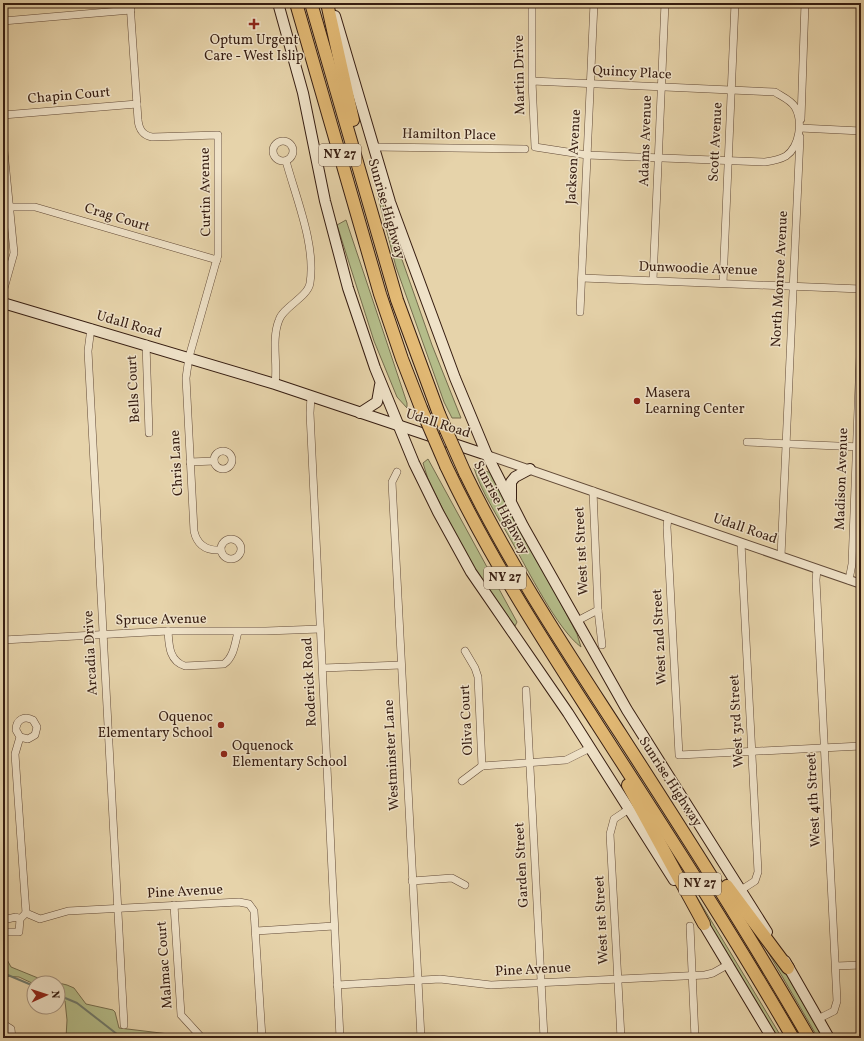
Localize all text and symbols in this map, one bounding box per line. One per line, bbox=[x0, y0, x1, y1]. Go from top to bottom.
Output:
marker: Optum Urgent Care - West Islip bbox=[248, 18, 260, 30]
place label: Optum Urgent Care - West Islip bbox=[204, 31, 304, 66]
street label: Martin Drive bbox=[510, 34, 530, 115]
street label: Quincy Place bbox=[592, 61, 672, 85]
street label: Chapin Court bbox=[27, 83, 111, 109]
street label: Adams Avenue bbox=[635, 95, 657, 187]
street label: Scott Avenue bbox=[704, 101, 728, 182]
street label: Jackson Avenue bbox=[562, 108, 586, 205]
street label: Hamilton Place bbox=[402, 125, 496, 145]
road number: NY 27 bbox=[319, 144, 361, 166]
street label: Curtin Avenue bbox=[196, 147, 216, 237]
street label: Sunrise Highway bbox=[363, 156, 410, 262]
street label: Crag Court bbox=[82, 199, 152, 237]
street label: North Monroe Avenue bbox=[767, 210, 793, 348]
street label: Dunwoodie Avenue bbox=[638, 257, 758, 281]
street label: Udall Road bbox=[94, 307, 164, 343]
street label: Bells Court bbox=[123, 355, 145, 423]
place label: Masera Learning Center bbox=[645, 384, 745, 419]
marker: Masera Learning Center bbox=[632, 396, 642, 406]
street label: Udall Road bbox=[403, 405, 473, 443]
street label: Madison Avenue bbox=[831, 427, 853, 531]
street label: Chris Lane bbox=[166, 429, 188, 497]
street label: Sunrise Highway bbox=[468, 458, 534, 559]
street label: West 1st Street bbox=[570, 506, 594, 596]
street label: Udall Road bbox=[710, 509, 780, 549]
road number: NY 27 bbox=[484, 567, 526, 589]
street label: West 2nd Street bbox=[648, 588, 672, 686]
street label: Arcadia Drive bbox=[79, 610, 103, 696]
street label: Spruce Avenue bbox=[115, 610, 207, 630]
street label: Roderick Road bbox=[298, 637, 322, 727]
street label: West 3rd Street bbox=[725, 674, 749, 768]
street label: Oliva Court bbox=[456, 684, 478, 756]
street label: Westminster Lane bbox=[380, 699, 404, 811]
place label: Oquenoc Elementary School bbox=[98, 708, 213, 743]
marker: Oquenoc Elementary School bbox=[216, 720, 226, 730]
street label: Sunrise Highway bbox=[634, 733, 707, 831]
place label: Oquenock Elementary School bbox=[232, 737, 347, 772]
marker: Oquenock Elementary School bbox=[219, 749, 229, 759]
street label: West 4th Street bbox=[802, 752, 826, 848]
street label: Garden Street bbox=[510, 822, 534, 908]
road number: NY 27 bbox=[679, 873, 721, 895]
street label: West 1st Street bbox=[590, 875, 614, 965]
street label: Pine Avenue bbox=[147, 881, 224, 903]
street label: Malmac Court bbox=[152, 920, 178, 1010]
street label: Pine Avenue bbox=[495, 959, 572, 981]
north arrow bbox=[26, 975, 66, 1015]
text: N bbox=[47, 990, 62, 999]

